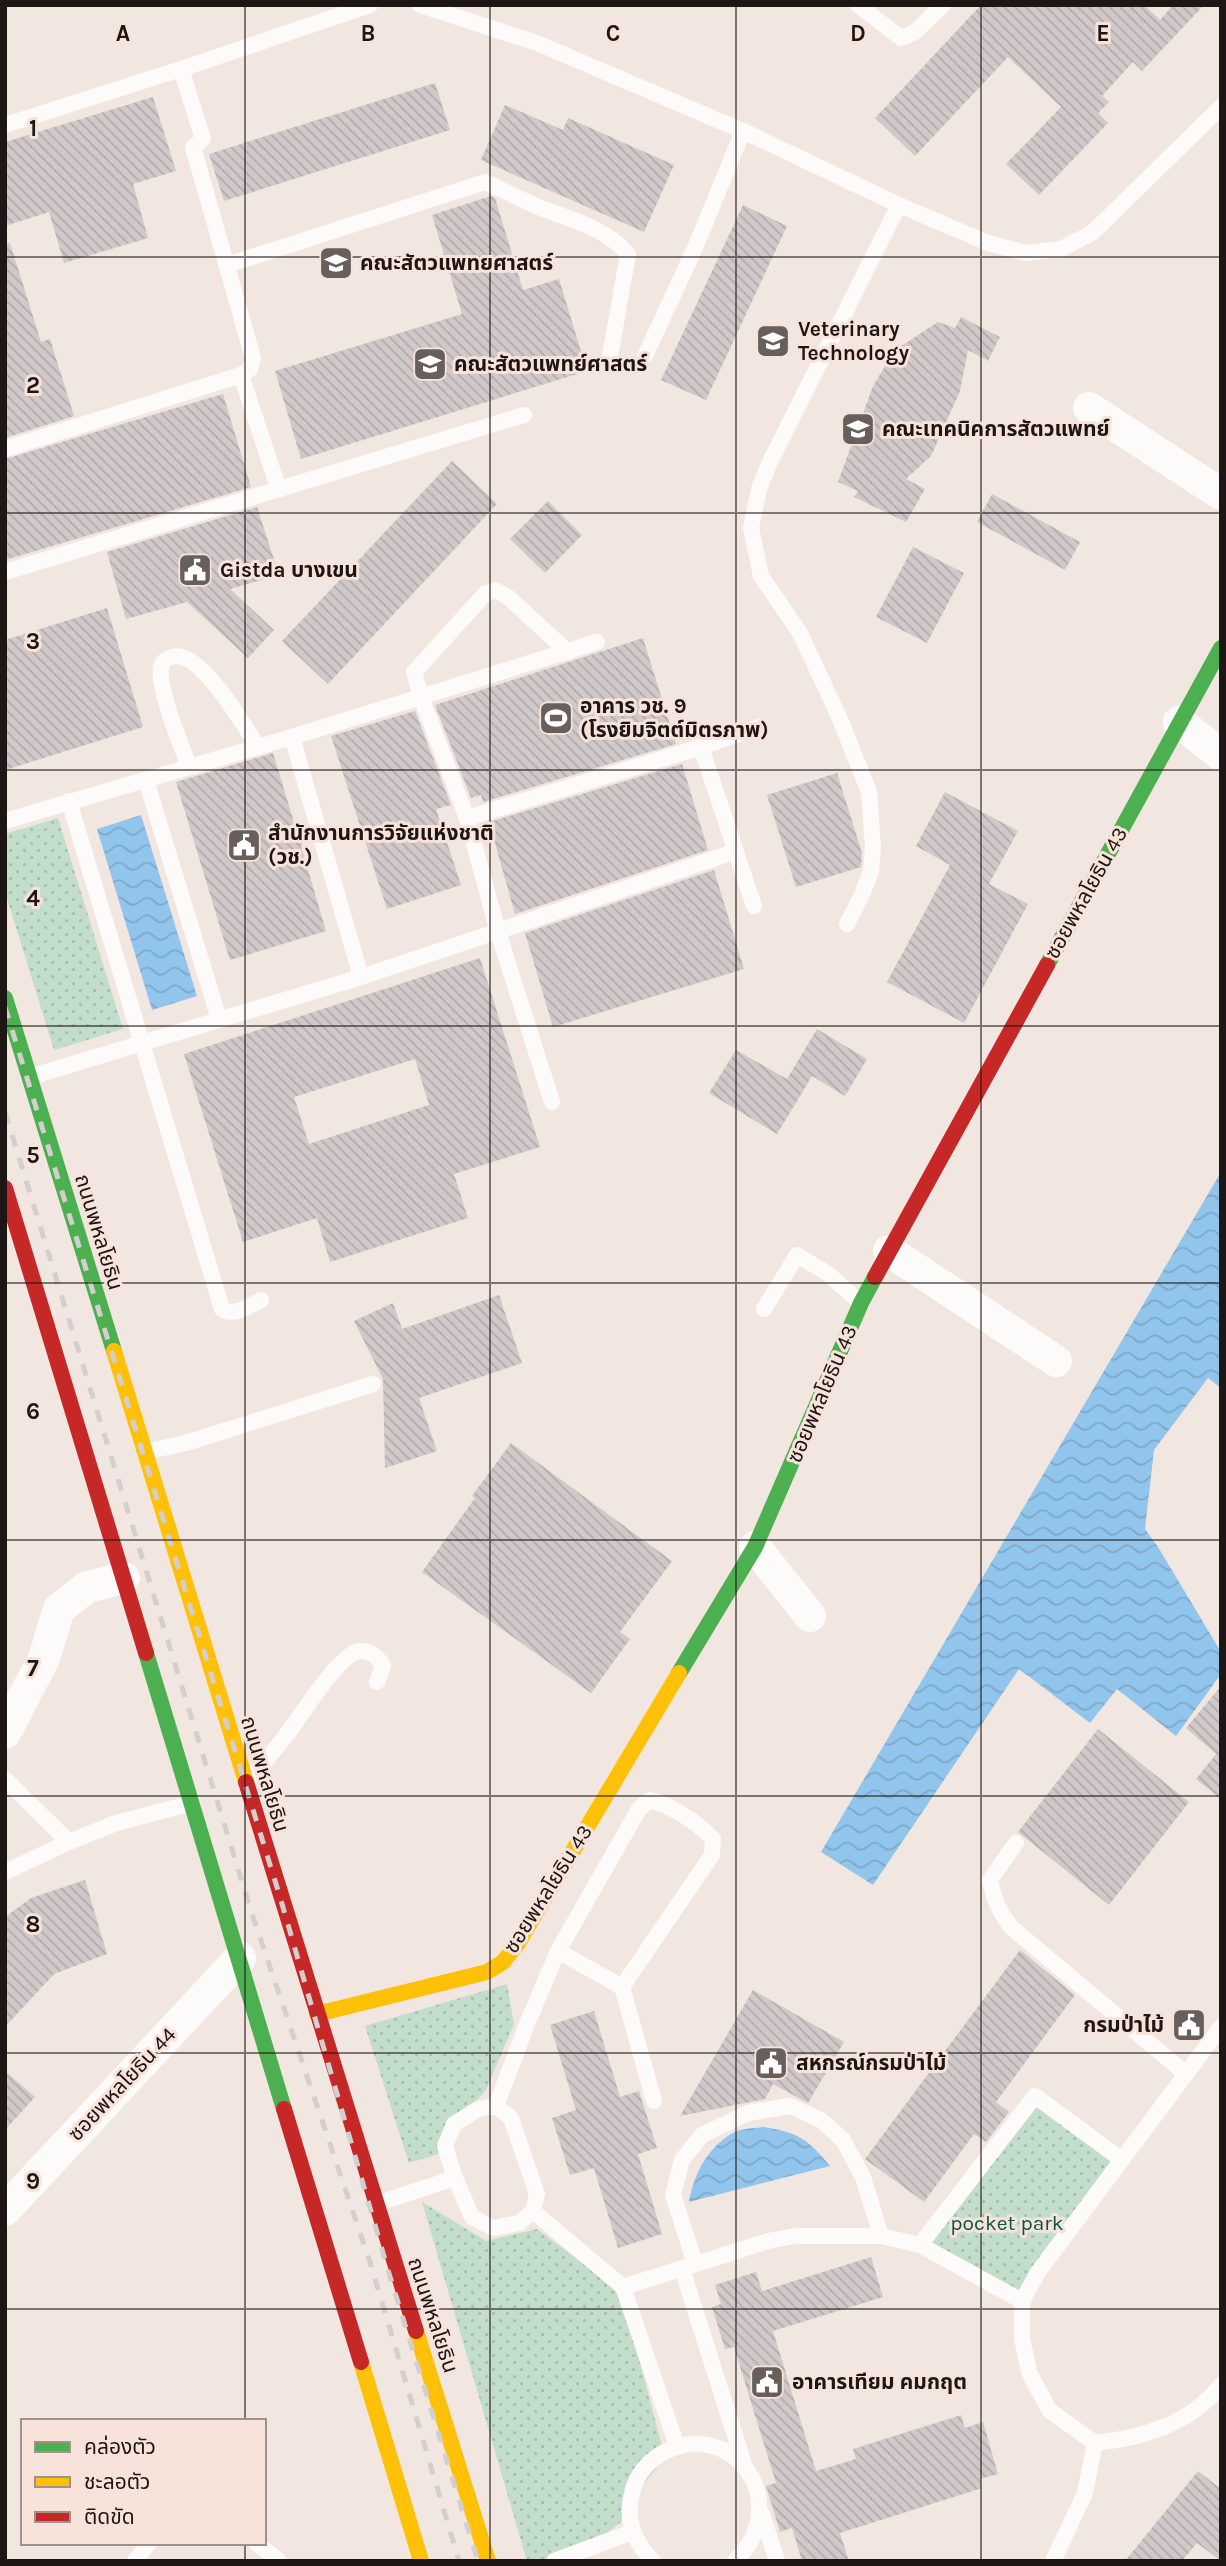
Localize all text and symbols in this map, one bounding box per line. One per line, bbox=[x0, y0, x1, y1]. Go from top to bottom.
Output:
text: A bbox=[116, 20, 130, 47]
text: B bbox=[361, 20, 375, 47]
text: C bbox=[606, 20, 620, 47]
text: D bbox=[850, 20, 866, 47]
text: E bbox=[1096, 20, 1110, 47]
text: 1 bbox=[29, 115, 37, 142]
school or university icon: คณะสัตวแพทยศาสตร์ bbox=[317, 244, 355, 282]
place label: คณะสัตวแพทยศาสตร์ bbox=[360, 251, 553, 275]
place label: Veterinary Technology bbox=[798, 317, 909, 365]
school or university icon: Veterinary Technology bbox=[754, 322, 792, 360]
school or university icon: คณะสัตวแพทย์ศาสตร์ bbox=[411, 345, 449, 383]
place label: คณะสัตวแพทย์ศาสตร์ bbox=[454, 352, 647, 376]
text: 2 bbox=[26, 372, 40, 399]
school or university icon: คณะเทคนิคการสัตวแพทย์ bbox=[839, 410, 877, 448]
place label: คณะเทคนิคการสัตวแพทย์ bbox=[882, 417, 1110, 441]
public building icon: Gistda บางเขน bbox=[176, 551, 214, 589]
place label: Gistda บางเขน bbox=[220, 558, 358, 582]
text: 3 bbox=[26, 628, 40, 655]
place label: อาคาร วช. 9 (โรงยิมจิตต์มิตรภาพ) bbox=[580, 694, 769, 742]
sports icon: อาคาร วช. 9 (โรงยิมจิตต์มิตรภาพ) bbox=[537, 699, 575, 737]
place label: สำนักงานการวิจัยแห่งชาติ (วช.) bbox=[268, 821, 494, 869]
street label: ซอยพหลโยธิน 43 bbox=[1040, 823, 1132, 963]
public building icon: สำนักงานการวิจัยแห่งชาติ (วช.) bbox=[225, 826, 263, 864]
text: 4 bbox=[26, 885, 40, 912]
text: 5 bbox=[26, 1142, 40, 1169]
street label: ถนนพหลโยธิน bbox=[70, 1171, 128, 1293]
street label: ซอยพหลโยธิน 43 bbox=[782, 1322, 862, 1466]
text: 6 bbox=[26, 1398, 40, 1425]
text: 7 bbox=[27, 1655, 39, 1682]
street label: ถนนพหลโยธิน bbox=[236, 1713, 294, 1835]
street label: ซอยพหลโยธิน 43 bbox=[499, 1820, 597, 1958]
text: 8 bbox=[26, 1911, 40, 1938]
public building icon: กรมป่าไม้ bbox=[1170, 2006, 1208, 2044]
place label: กรมป่าไม้ bbox=[1083, 2013, 1164, 2037]
street label: ซอยพหลโยธิน 44 bbox=[63, 2022, 181, 2146]
public building icon: สหกรณ์กรมป่าไม้ bbox=[752, 2044, 790, 2082]
place label: สหกรณ์กรมป่าไม้ bbox=[796, 2051, 946, 2075]
text: 9 bbox=[26, 2168, 40, 2195]
park label: pocket park bbox=[950, 2211, 1064, 2235]
street label: ถนนพหลโยธิน bbox=[403, 2254, 463, 2376]
public building icon: อาคารเทียม คมกฤต bbox=[748, 2363, 786, 2401]
place label: อาคารเทียม คมกฤต bbox=[792, 2370, 967, 2394]
legend bbox=[21, 2419, 266, 2545]
text: คล่องตัว bbox=[84, 2435, 156, 2459]
text: ชะลอตัว bbox=[84, 2470, 150, 2494]
text: ติดขัด bbox=[84, 2505, 135, 2529]

